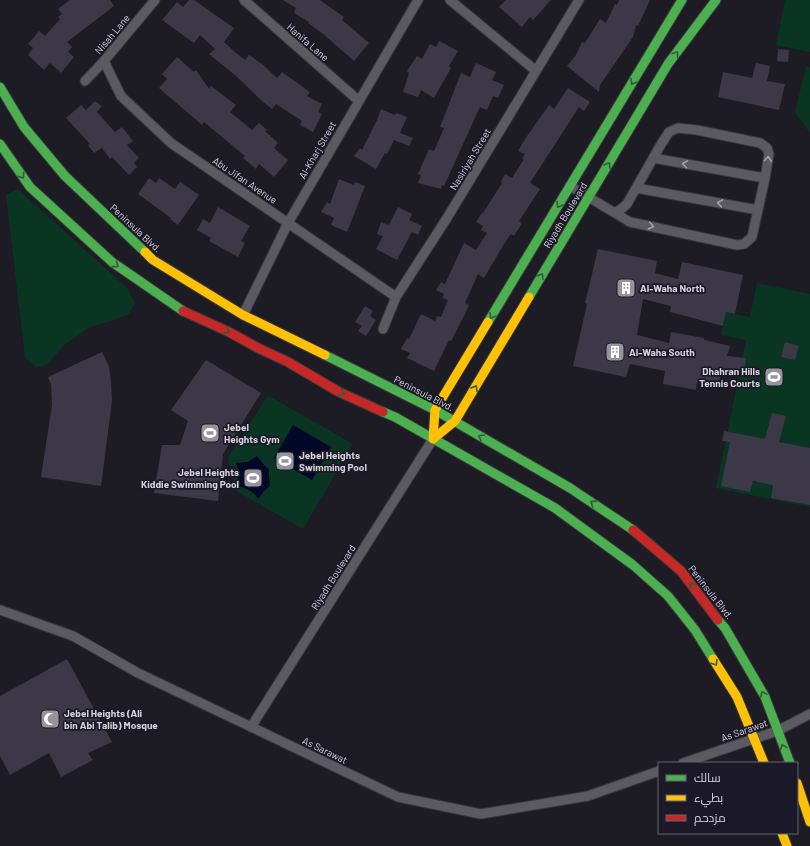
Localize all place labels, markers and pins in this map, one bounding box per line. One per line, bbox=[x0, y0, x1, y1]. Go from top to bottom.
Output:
building icon: Al-Waha North bbox=[615, 277, 637, 299]
place label: Al-Waha North bbox=[640, 282, 705, 294]
building icon: Al-Waha South bbox=[604, 341, 626, 363]
place label: Al-Waha South bbox=[629, 346, 695, 358]
place label: Dhahran Hills Tennis Courts bbox=[699, 365, 760, 389]
sports icon: Dhahran Hills Tennis Courts bbox=[763, 366, 785, 388]
place label: Jebel Heights Gym bbox=[224, 421, 280, 445]
sports icon: Jebel Heights Gym bbox=[199, 422, 221, 444]
place label: Jebel Heights Swimming Pool bbox=[299, 449, 367, 473]
sports icon: Jebel Heights Swimming Pool bbox=[274, 450, 296, 472]
place label: Jebel Heights Kiddie Swimming Pool bbox=[141, 466, 239, 490]
sports icon: Jebel Heights Kiddie Swimming Pool bbox=[242, 467, 264, 489]
place label: Jebel Heights (Ali bin Abi Talib) Mosque bbox=[64, 707, 158, 731]
mosque icon: Jebel Heights (Ali bin Abi Talib) Mosque bbox=[39, 708, 61, 730]

